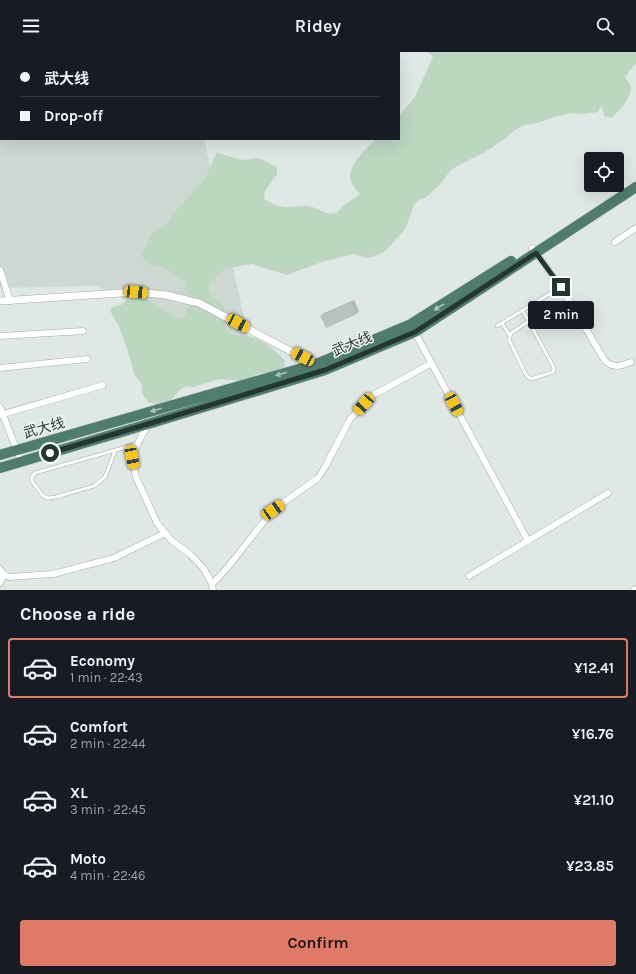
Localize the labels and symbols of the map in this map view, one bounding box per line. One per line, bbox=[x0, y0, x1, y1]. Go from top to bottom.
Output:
route end bbox=[552, 278, 570, 296]
car bbox=[124, 285, 148, 299]
callout: 2 min bbox=[528, 301, 594, 329]
one-way arrow bbox=[433, 303, 445, 310]
car bbox=[225, 312, 251, 334]
street label: 武大线 bbox=[329, 328, 375, 360]
car bbox=[290, 346, 316, 368]
one-way arrow bbox=[275, 371, 287, 377]
car bbox=[352, 391, 376, 417]
car bbox=[443, 391, 465, 417]
one-way arrow bbox=[150, 407, 162, 413]
street label: 武大线 bbox=[21, 414, 67, 442]
route start bbox=[41, 444, 59, 462]
car bbox=[124, 444, 140, 470]
car bbox=[260, 498, 286, 522]

